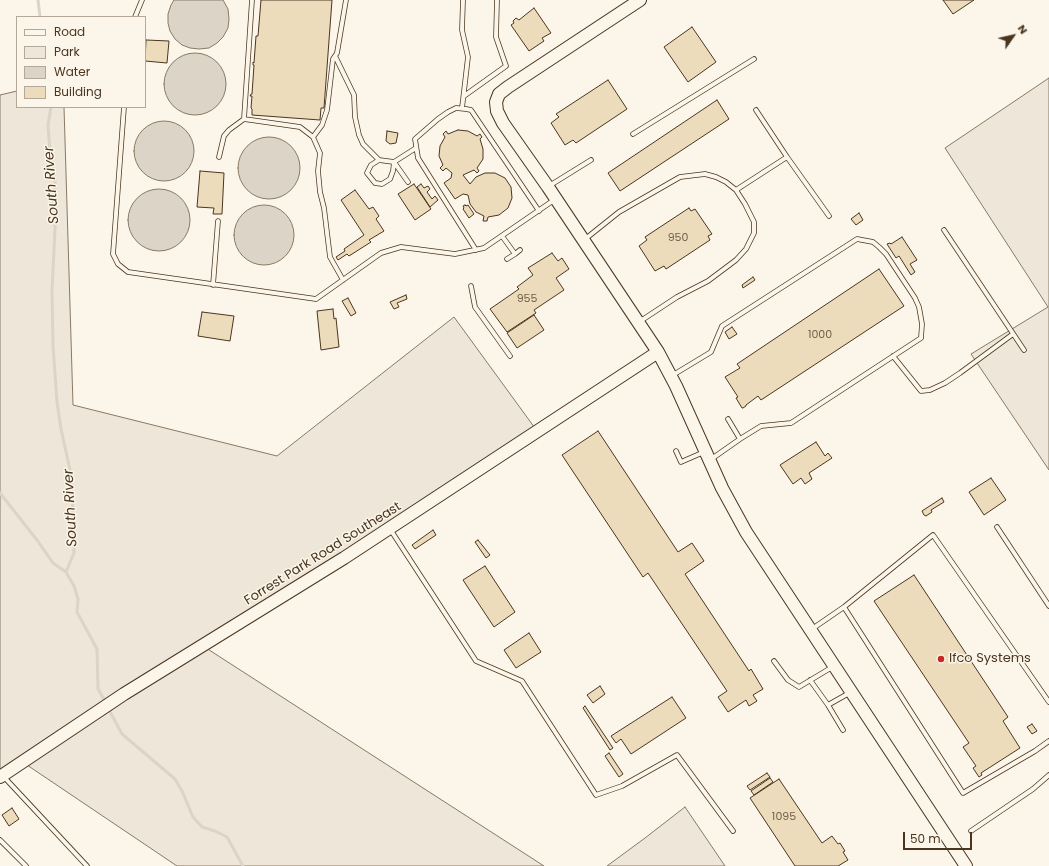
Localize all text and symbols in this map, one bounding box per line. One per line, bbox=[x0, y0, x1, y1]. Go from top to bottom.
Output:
legend bbox=[16, 16, 146, 108]
north arrow bbox=[993, 16, 1033, 56]
text: N bbox=[1014, 21, 1032, 37]
text: Road bbox=[54, 23, 85, 40]
text: Park bbox=[54, 43, 80, 60]
text: Water bbox=[54, 63, 90, 80]
text: Building bbox=[54, 83, 102, 100]
water label: South River bbox=[41, 146, 63, 224]
house number: 950 bbox=[668, 231, 688, 245]
house number: 955 bbox=[517, 292, 537, 306]
house number: 1000 bbox=[808, 328, 832, 342]
water label: South River bbox=[61, 469, 81, 547]
street label: Forrest Park Road Southeast bbox=[242, 499, 404, 609]
place label: Ifco Systems bbox=[949, 651, 1031, 667]
marker: Ifco Systems bbox=[936, 654, 946, 664]
house number: 1095 bbox=[772, 810, 796, 824]
scale bar bbox=[905, 824, 974, 850]
text: 50 m bbox=[910, 830, 941, 847]

